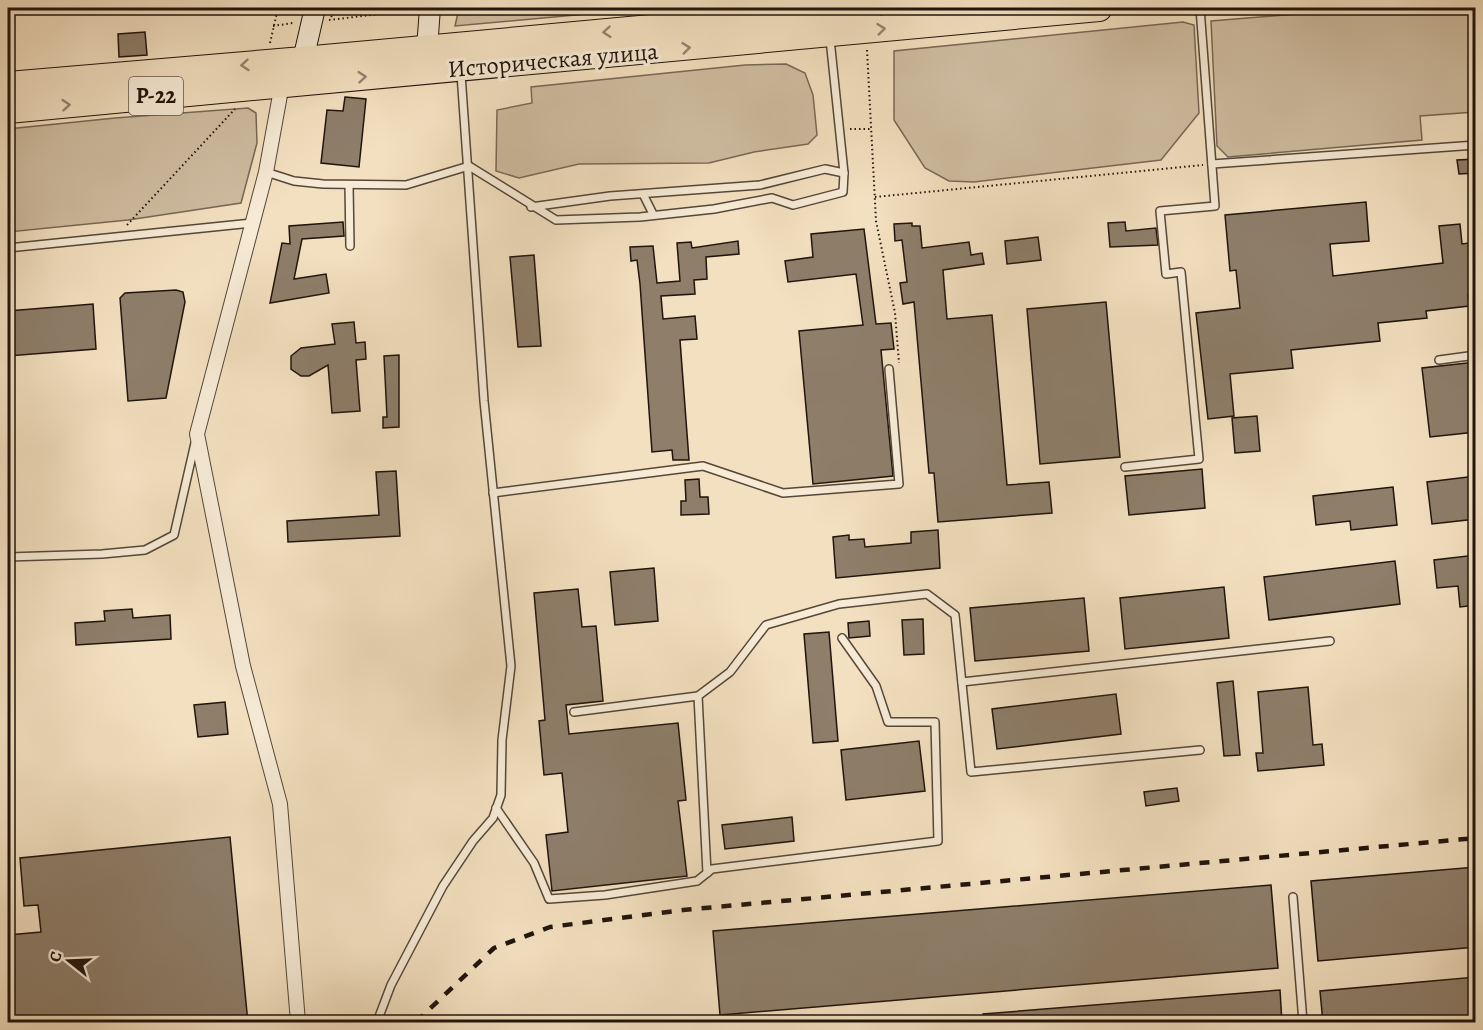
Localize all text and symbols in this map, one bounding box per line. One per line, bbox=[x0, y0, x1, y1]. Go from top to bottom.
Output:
one-way arrow bbox=[876, 23, 885, 36]
one-way arrow bbox=[602, 25, 611, 38]
street label: Историческая улица bbox=[447, 35, 659, 85]
one-way arrow bbox=[682, 42, 691, 55]
one-way arrow bbox=[240, 58, 249, 71]
one-way arrow bbox=[358, 71, 367, 84]
road number: Р-22 bbox=[129, 77, 183, 115]
one-way arrow bbox=[61, 99, 70, 112]
north arrow bbox=[39, 931, 99, 991]
text: С bbox=[44, 948, 68, 965]

